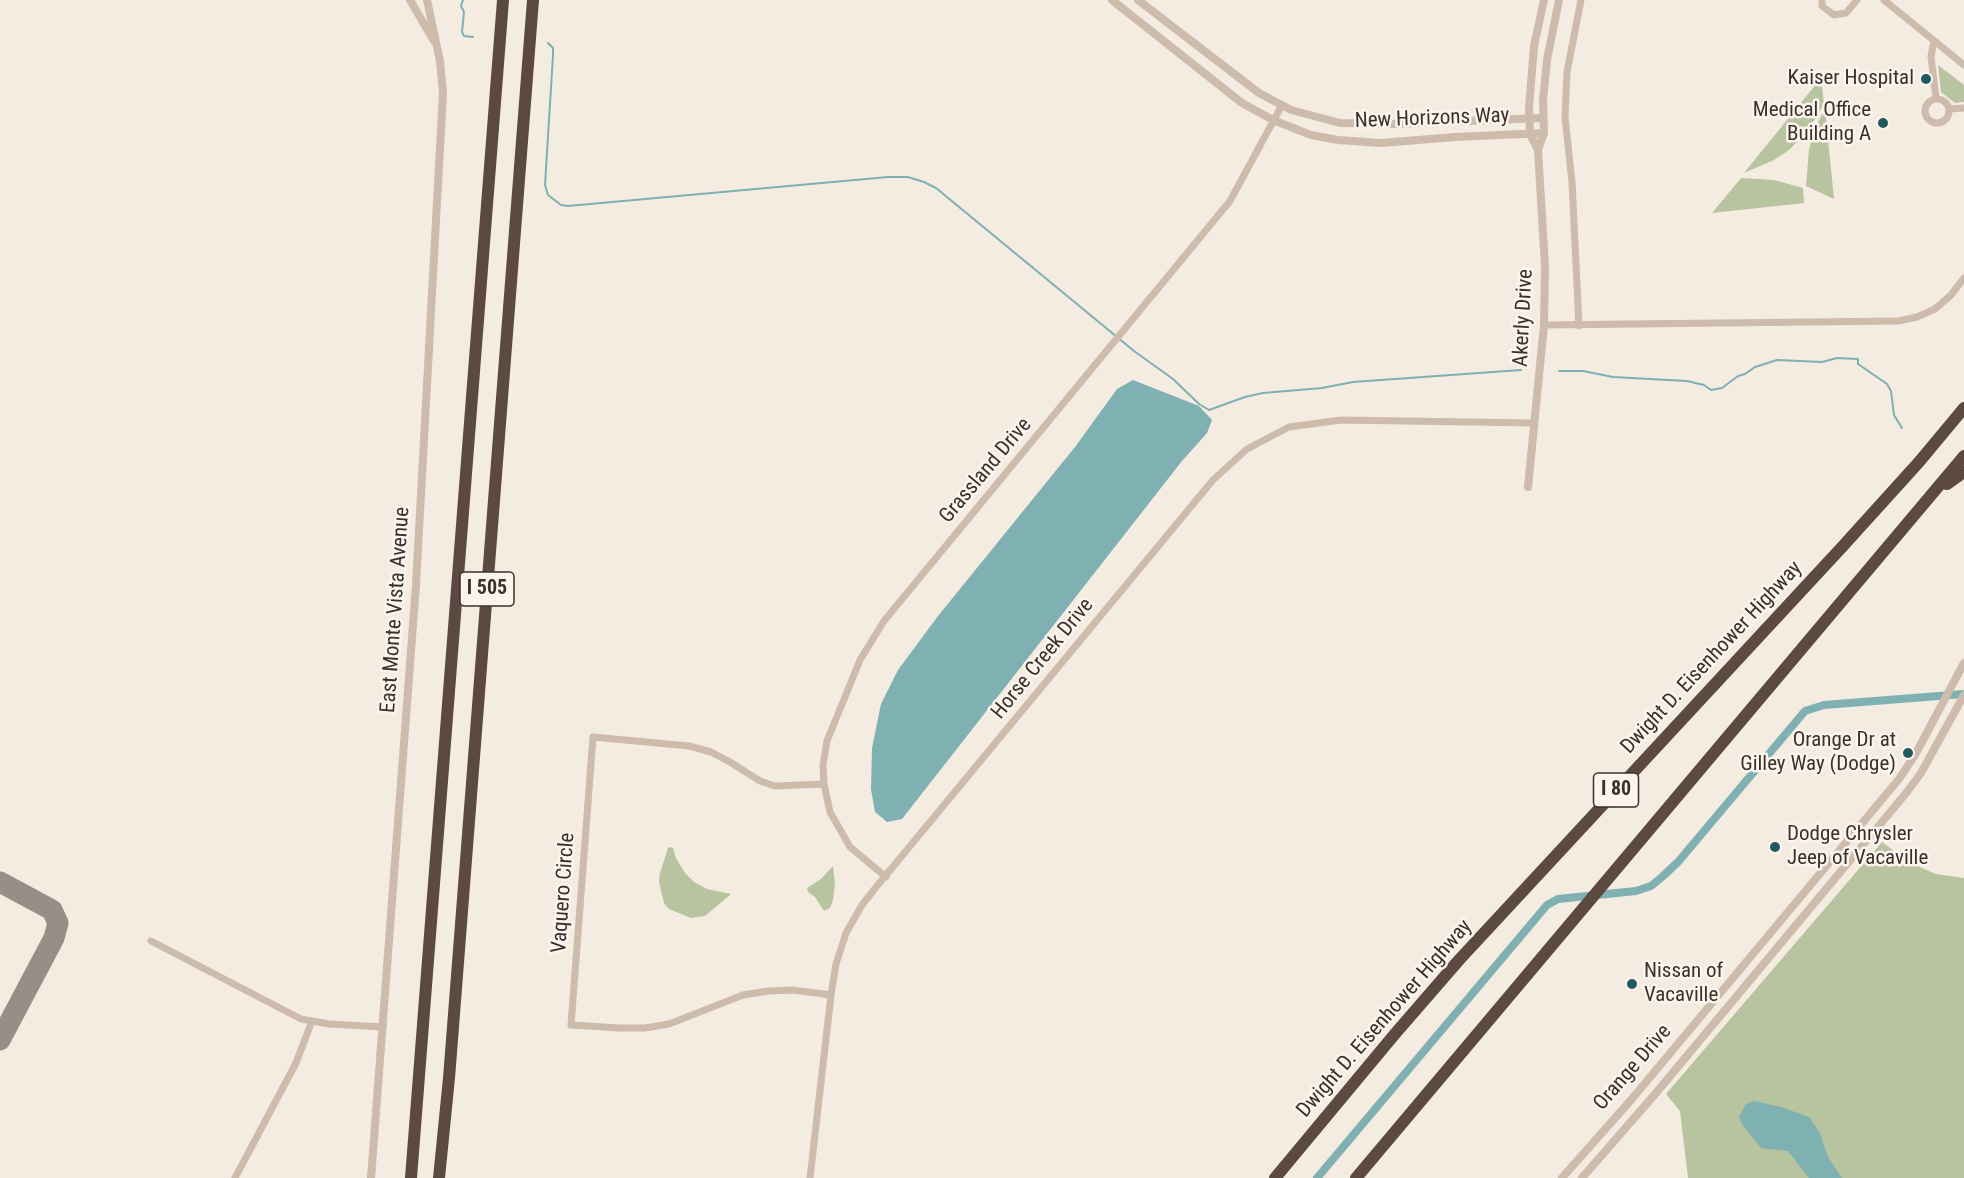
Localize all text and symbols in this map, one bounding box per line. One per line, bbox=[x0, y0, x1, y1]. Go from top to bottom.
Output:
place label: Kaiser Hospital bbox=[1788, 66, 1914, 92]
marker: Kaiser Hospital bbox=[1919, 72, 1933, 86]
place label: Medical Office Building A bbox=[1753, 98, 1871, 148]
street label: New Horizons Way bbox=[1354, 104, 1510, 134]
marker: Medical Office Building A bbox=[1876, 116, 1890, 130]
street label: Akerly Drive bbox=[1509, 268, 1539, 368]
street label: Grassland Drive bbox=[935, 413, 1037, 529]
street label: East Monte Vista Avenue bbox=[376, 506, 416, 714]
street label: Dwight D. Eisenhower Highway bbox=[1616, 556, 1808, 760]
road number: I 505 bbox=[460, 572, 514, 606]
street label: Horse Creek Drive bbox=[987, 593, 1099, 725]
place label: Orange Dr at Gilley Way (Dodge) bbox=[1740, 728, 1896, 778]
marker: Orange Dr at Gilley Way (Dodge) bbox=[1901, 746, 1915, 760]
road number: I 80 bbox=[1594, 773, 1638, 807]
place label: Dodge Chrysler Jeep of Vacaville bbox=[1787, 822, 1928, 872]
street label: Vaquero Circle bbox=[547, 832, 581, 954]
marker: Dodge Chrysler Jeep of Vacaville bbox=[1768, 840, 1782, 854]
street label: Dwight D. Eisenhower Highway bbox=[1292, 915, 1478, 1123]
place label: Nissan of Vacaville bbox=[1644, 959, 1723, 1009]
marker: Nissan of Vacaville bbox=[1625, 977, 1639, 991]
street label: Orange Drive bbox=[1589, 1020, 1677, 1116]

